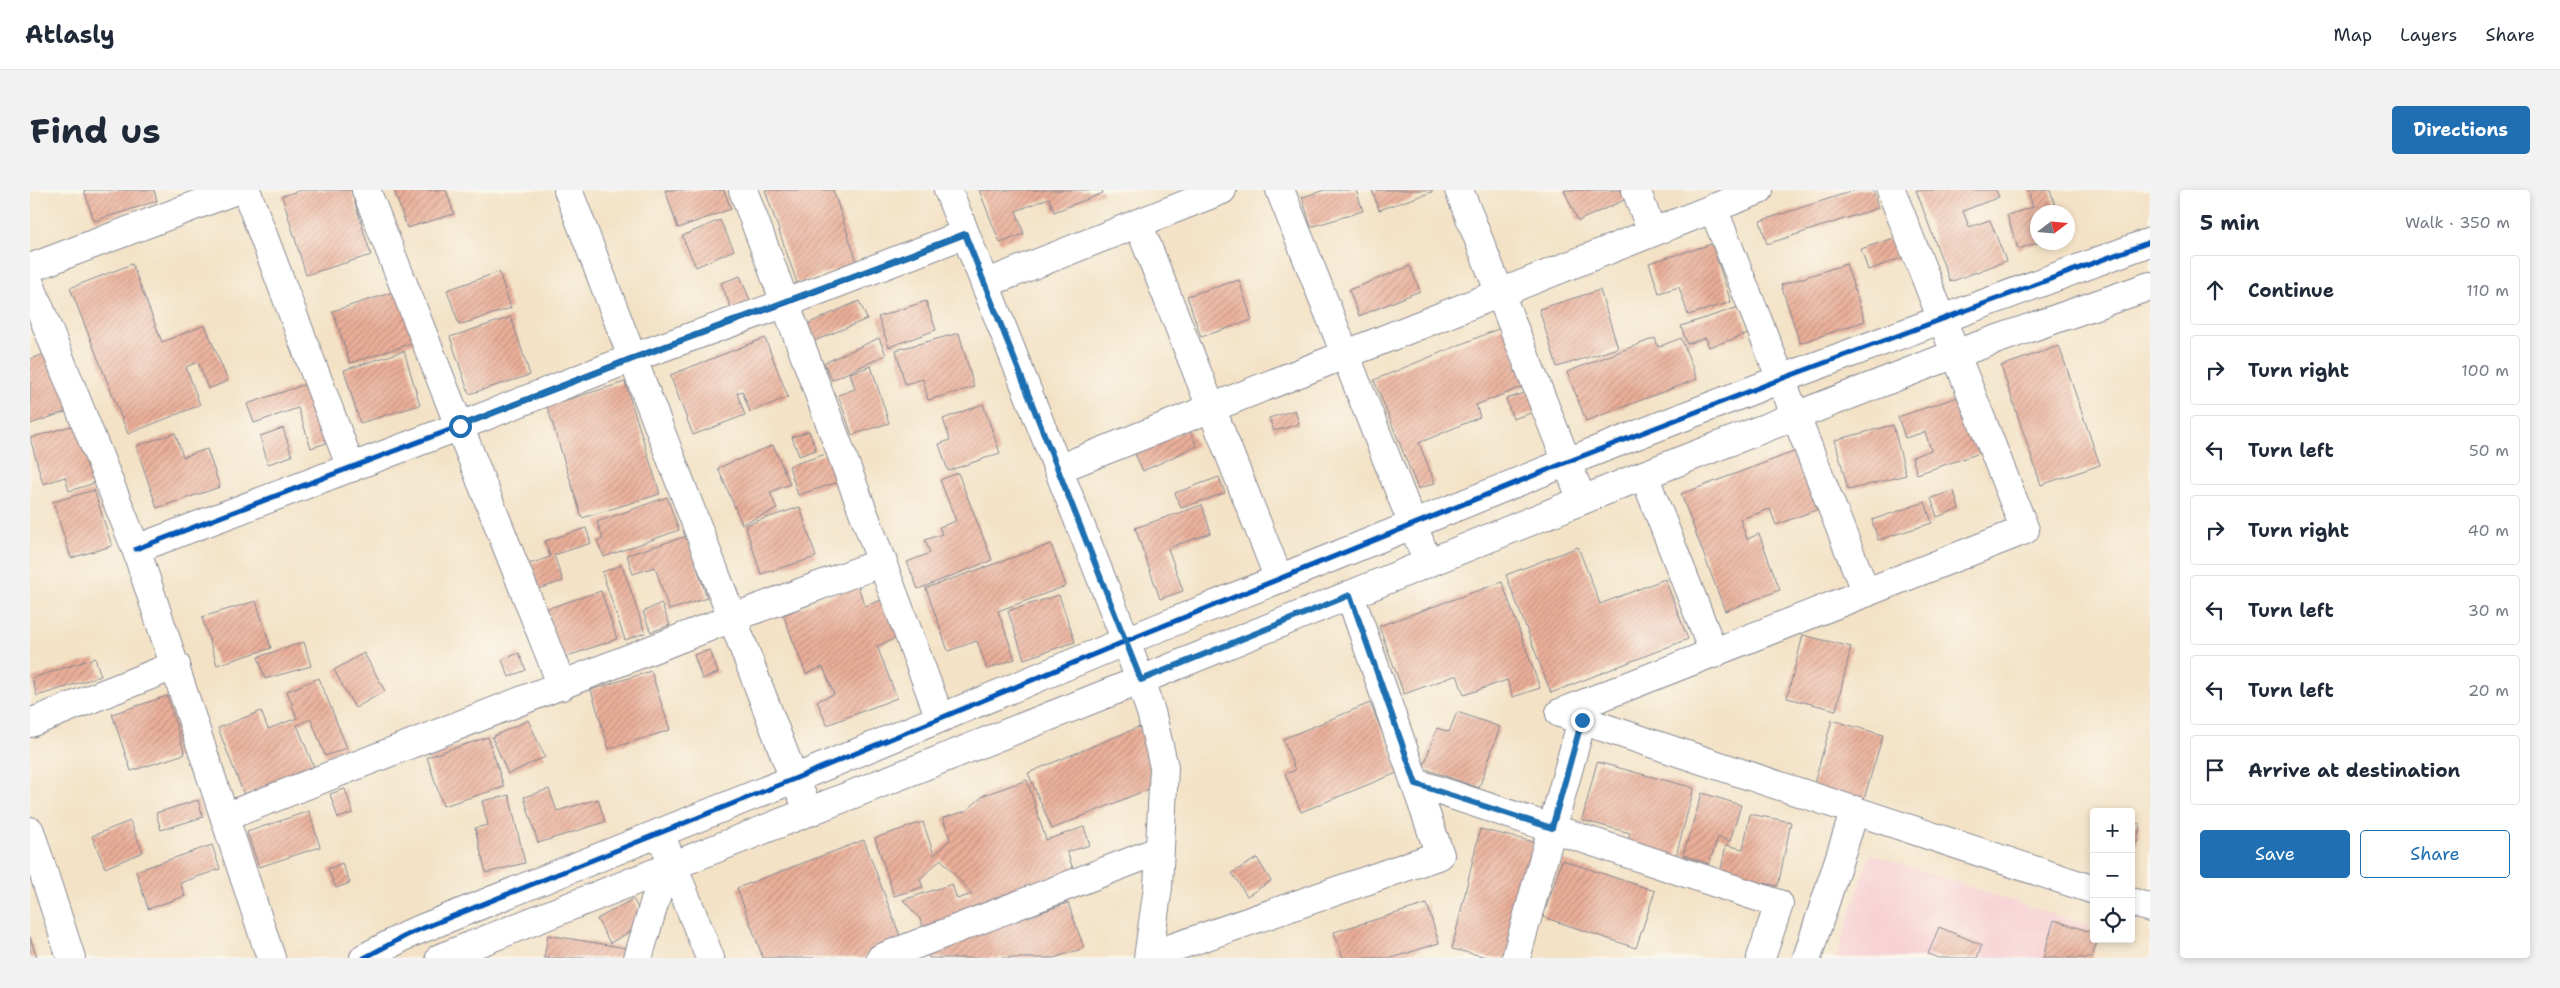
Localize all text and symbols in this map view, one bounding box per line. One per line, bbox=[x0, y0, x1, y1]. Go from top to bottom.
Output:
text: Atlasly bbox=[25, 19, 115, 51]
text: Map bbox=[2334, 23, 2372, 47]
text: Layers bbox=[2400, 23, 2457, 47]
text: Share bbox=[2485, 23, 2535, 47]
button: Directions bbox=[2392, 106, 2530, 154]
text: Find us bbox=[30, 107, 161, 154]
north arrow bbox=[2030, 205, 2075, 250]
text: 5 min bbox=[2200, 209, 2260, 237]
text: Walk · 350 m bbox=[2405, 212, 2510, 233]
icon: ahead bbox=[2201, 276, 2229, 304]
text: Continue bbox=[2248, 278, 2334, 303]
text: 110 m bbox=[2466, 280, 2509, 301]
icon: right bbox=[2201, 356, 2229, 384]
text: Turn right bbox=[2248, 358, 2349, 383]
text: 100 m bbox=[2461, 360, 2509, 381]
route start bbox=[449, 415, 472, 438]
icon: left bbox=[2201, 436, 2229, 464]
text: Turn left bbox=[2248, 438, 2334, 463]
text: 50 m bbox=[2469, 440, 2509, 461]
icon: right bbox=[2201, 516, 2229, 544]
text: Turn right bbox=[2248, 518, 2349, 543]
text: 40 m bbox=[2467, 520, 2509, 541]
icon: left bbox=[2201, 596, 2229, 624]
text: Turn left bbox=[2248, 598, 2334, 623]
text: 30 m bbox=[2468, 600, 2509, 621]
icon: left bbox=[2201, 676, 2229, 704]
text: Turn left bbox=[2248, 678, 2334, 703]
text: 20 m bbox=[2468, 680, 2509, 701]
route end bbox=[1571, 709, 1594, 732]
icon: arrive bbox=[2201, 756, 2229, 784]
text: Arrive at destination bbox=[2248, 758, 2460, 783]
map controls bbox=[2090, 808, 2135, 943]
button: + bbox=[2090, 808, 2135, 853]
button: Save bbox=[2200, 830, 2350, 878]
button: Share bbox=[2360, 830, 2510, 878]
button: − bbox=[2090, 853, 2135, 898]
button: locate bbox=[2090, 898, 2135, 943]

